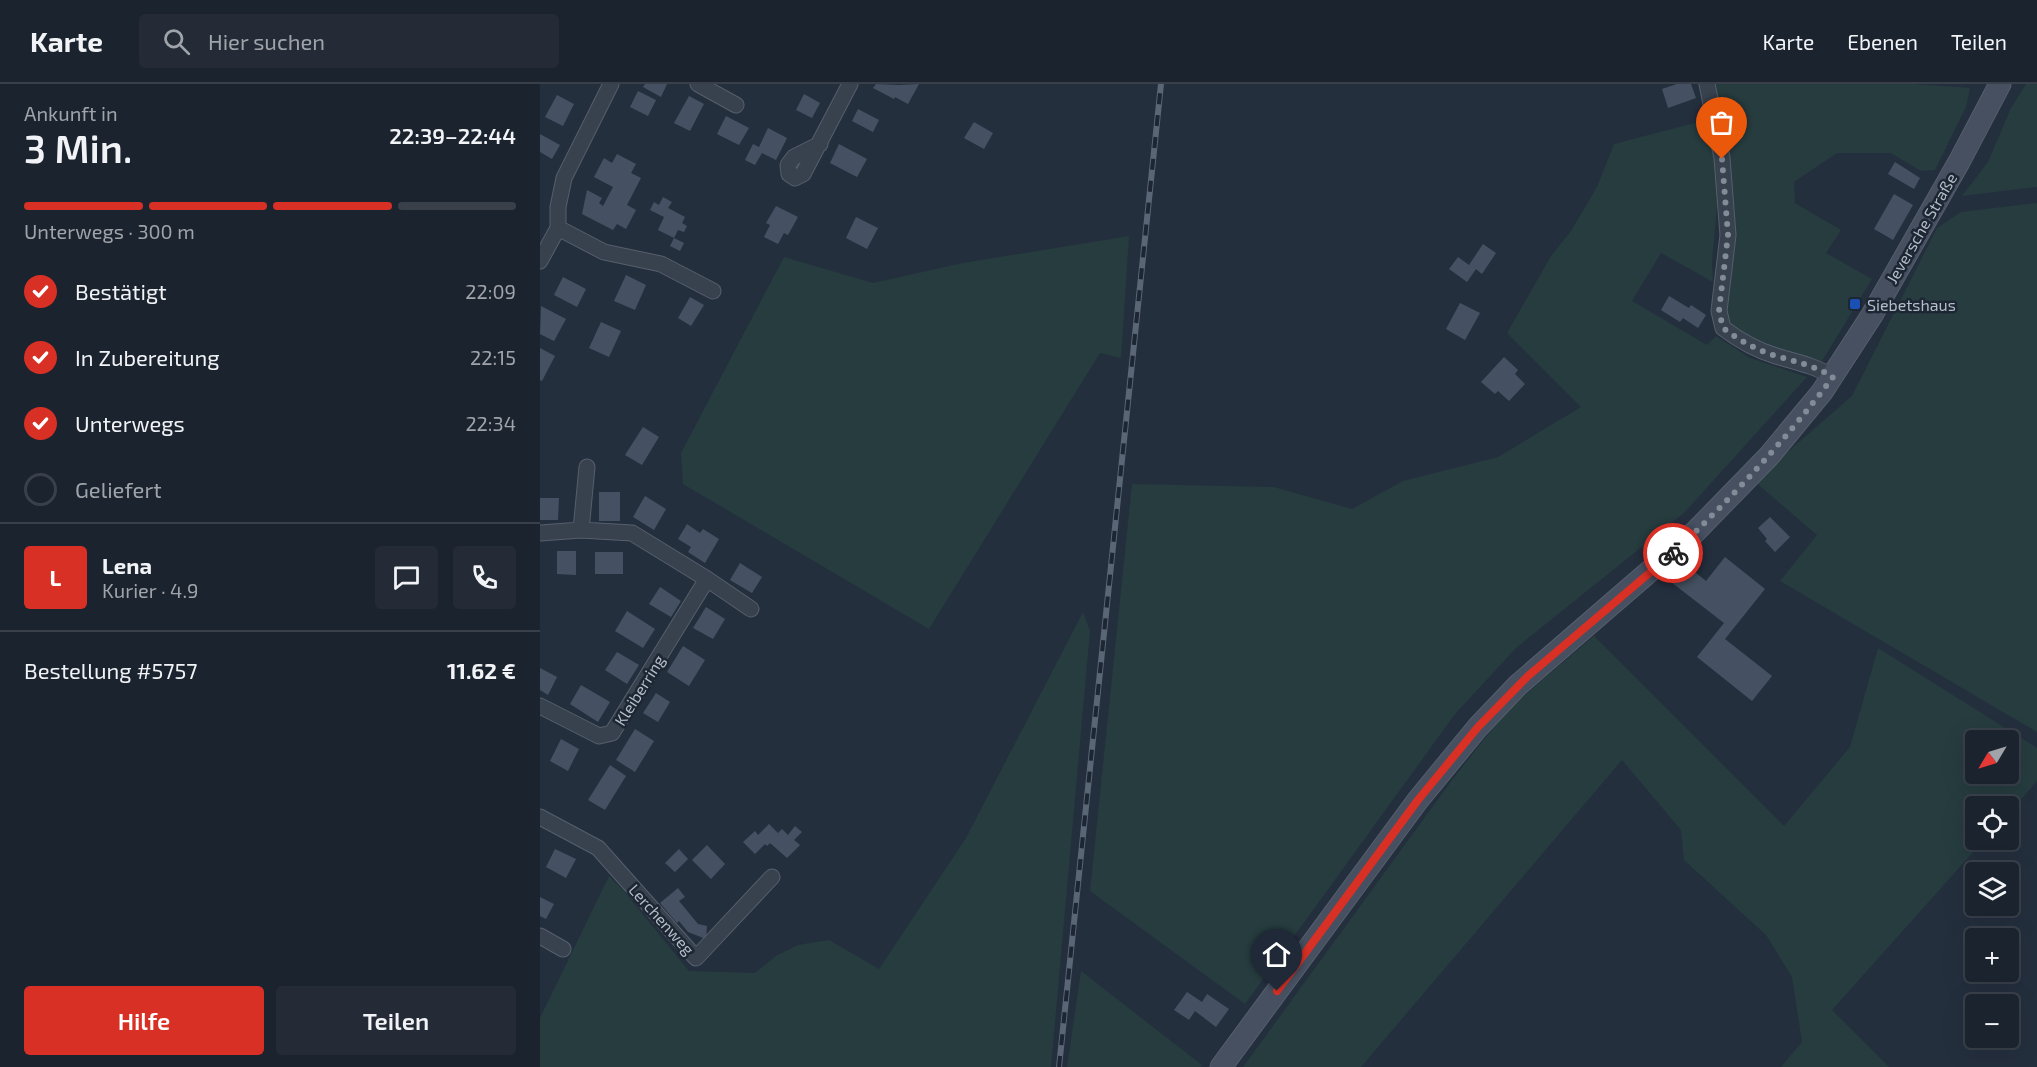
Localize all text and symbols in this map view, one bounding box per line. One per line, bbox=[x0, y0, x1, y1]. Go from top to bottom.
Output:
search box bbox=[139, 14, 559, 68]
text: Karte bbox=[30, 24, 103, 58]
icon: search bbox=[160, 25, 193, 58]
text: Hier suchen bbox=[208, 28, 325, 54]
text: Karte bbox=[1763, 29, 1814, 54]
text: Ebenen bbox=[1847, 29, 1918, 54]
text: Teilen bbox=[1951, 29, 2007, 54]
pin bbox=[1696, 97, 1747, 159]
text: Ankunft in bbox=[24, 101, 118, 125]
icon: bag bbox=[1705, 106, 1738, 139]
text: 22:39–22:44 bbox=[389, 122, 516, 148]
text: 3 Min. bbox=[24, 124, 132, 171]
street label: Jeversche Straße bbox=[1882, 169, 1960, 287]
text: Unterwegs · 300 m bbox=[24, 219, 195, 243]
icon: check bbox=[24, 275, 57, 308]
text: Bestätigt bbox=[75, 278, 167, 304]
text: 22:09 bbox=[465, 279, 516, 303]
place label: Siebetshaus bbox=[1867, 295, 1956, 314]
marker: Siebetshaus bbox=[1848, 297, 1862, 311]
icon: check bbox=[24, 341, 57, 374]
text: In Zubereitung bbox=[75, 344, 220, 370]
text: 22:15 bbox=[470, 345, 516, 369]
icon: check bbox=[24, 407, 57, 440]
text: Unterwegs bbox=[75, 410, 185, 436]
text: 22:34 bbox=[465, 411, 516, 435]
text: Geliefert bbox=[75, 476, 162, 502]
courier bbox=[1643, 523, 1703, 583]
icon: bike bbox=[1657, 537, 1690, 570]
button: chat bbox=[375, 546, 438, 609]
button: phone bbox=[453, 546, 516, 609]
text: Lena bbox=[102, 552, 152, 578]
text: L bbox=[50, 564, 61, 590]
text: Kurier · 4.9 bbox=[102, 578, 198, 602]
street label: Kleiberring bbox=[610, 651, 668, 729]
text: Bestellung #5757 bbox=[24, 657, 198, 683]
text: 11.62 € bbox=[447, 657, 516, 683]
north arrow bbox=[1965, 730, 2019, 784]
map controls bbox=[1965, 730, 2019, 1048]
button: locate bbox=[1965, 796, 2019, 850]
button: layers bbox=[1965, 862, 2019, 916]
street label: Lerchenweg bbox=[625, 880, 699, 958]
button: + bbox=[1965, 928, 2019, 982]
pin bbox=[1251, 929, 1302, 991]
icon: home bbox=[1260, 938, 1293, 971]
button: Hilfe bbox=[24, 986, 264, 1055]
button: Teilen bbox=[276, 986, 516, 1055]
button: − bbox=[1965, 994, 2019, 1048]

